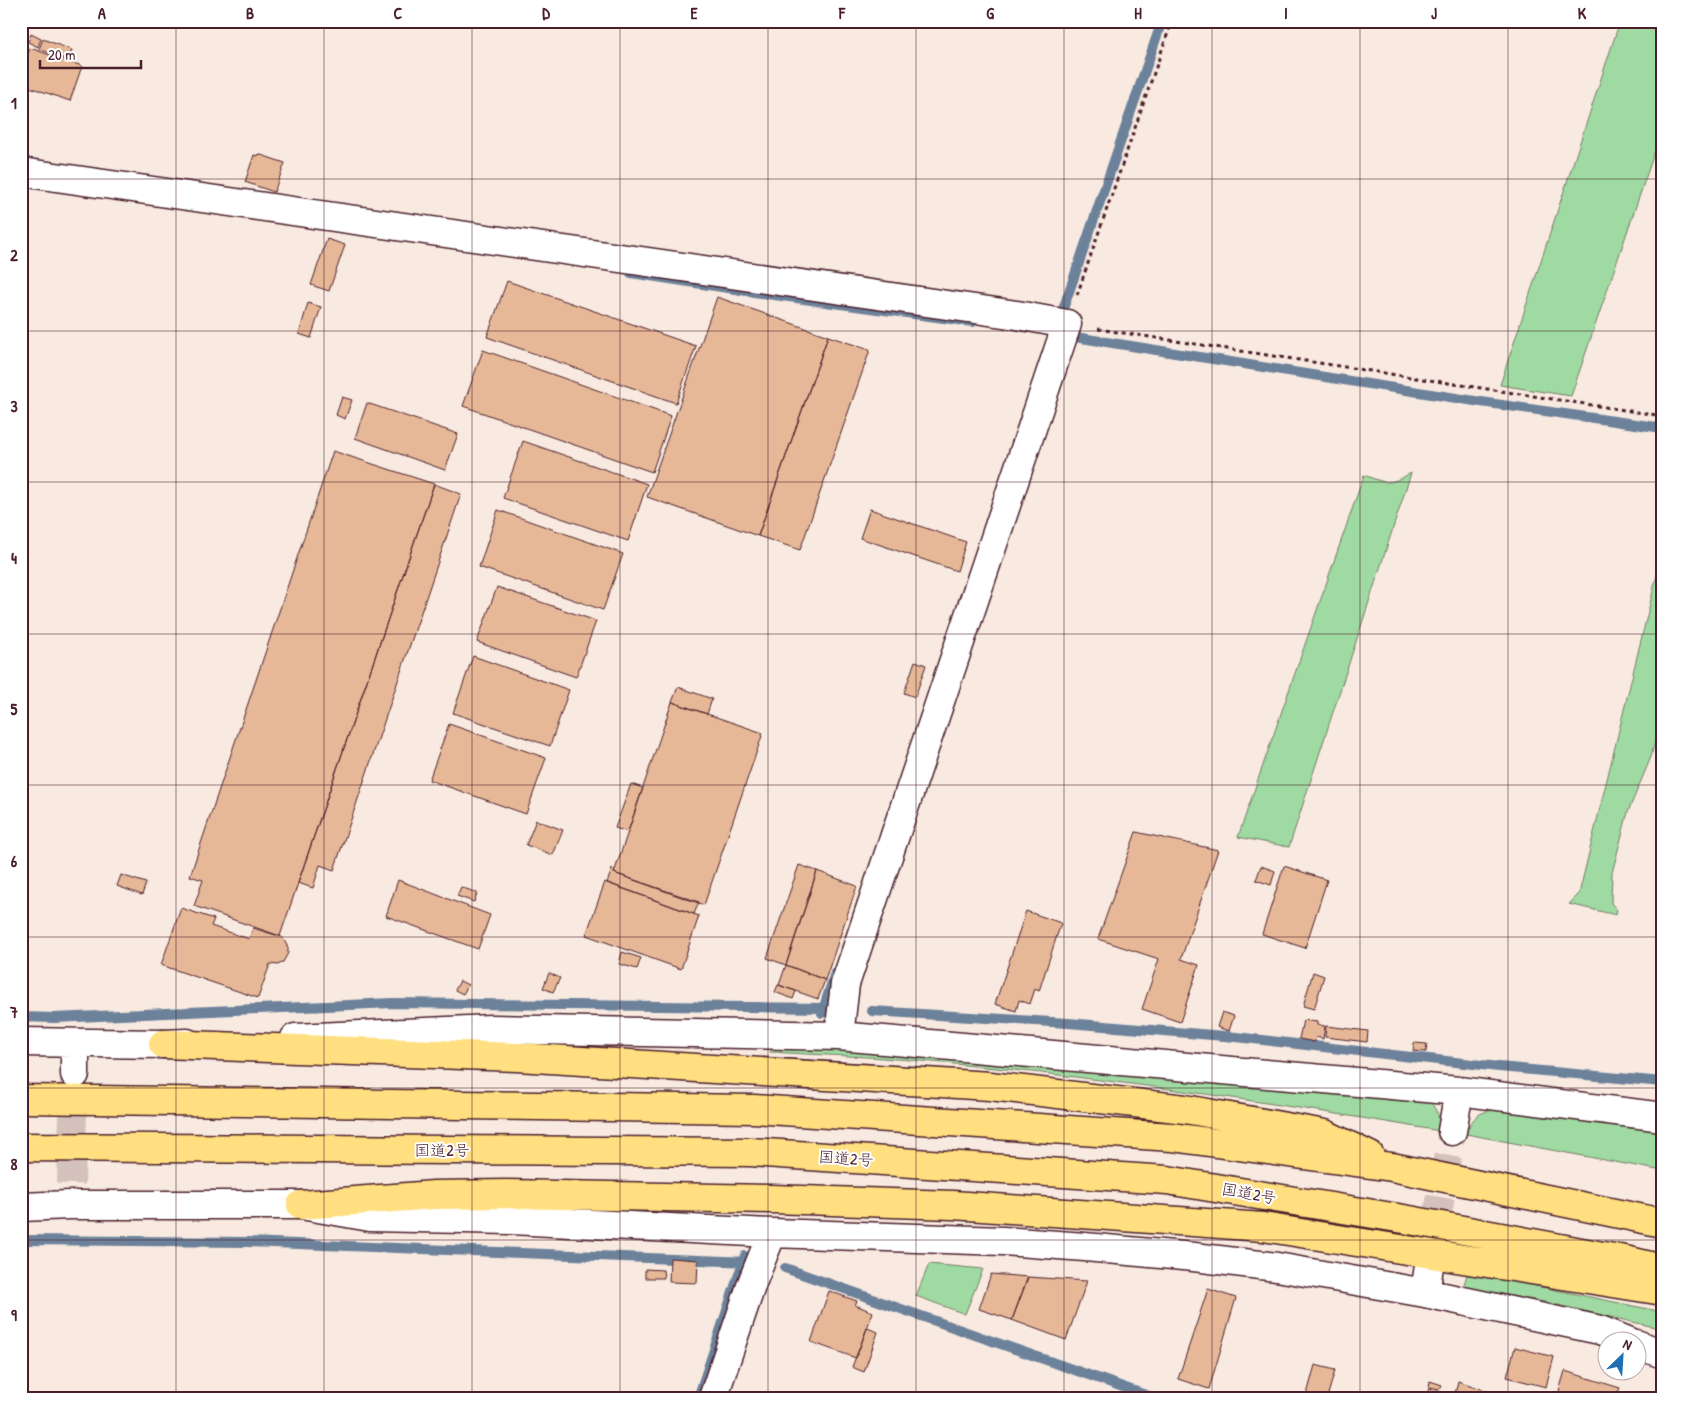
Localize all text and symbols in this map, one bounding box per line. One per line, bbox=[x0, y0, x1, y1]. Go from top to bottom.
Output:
text: A bbox=[98, 2, 106, 24]
text: B bbox=[246, 2, 254, 24]
text: C bbox=[394, 2, 403, 24]
text: D bbox=[542, 2, 550, 24]
text: E bbox=[690, 2, 698, 24]
text: F bbox=[838, 2, 846, 24]
text: G bbox=[986, 2, 994, 24]
text: H bbox=[1134, 2, 1142, 24]
text: I bbox=[1284, 2, 1288, 24]
text: J bbox=[1431, 2, 1437, 24]
text: K bbox=[1578, 2, 1587, 24]
scale bar bbox=[40, 38, 141, 70]
text: 20 m bbox=[48, 44, 75, 65]
text: 1 bbox=[11, 92, 17, 114]
text: 2 bbox=[10, 244, 18, 266]
text: 3 bbox=[10, 395, 18, 417]
text: 4 bbox=[11, 547, 17, 569]
text: 5 bbox=[11, 698, 18, 720]
text: 6 bbox=[11, 850, 18, 872]
text: 7 bbox=[9, 1001, 18, 1023]
street label: 国道2号 bbox=[414, 1139, 470, 1161]
street label: 国道2号 bbox=[818, 1145, 874, 1171]
text: 8 bbox=[11, 1153, 18, 1175]
street label: 国道2号 bbox=[1220, 1177, 1278, 1209]
text: 9 bbox=[11, 1304, 17, 1326]
north arrow bbox=[1596, 1332, 1646, 1382]
text: N bbox=[1620, 1334, 1636, 1354]

